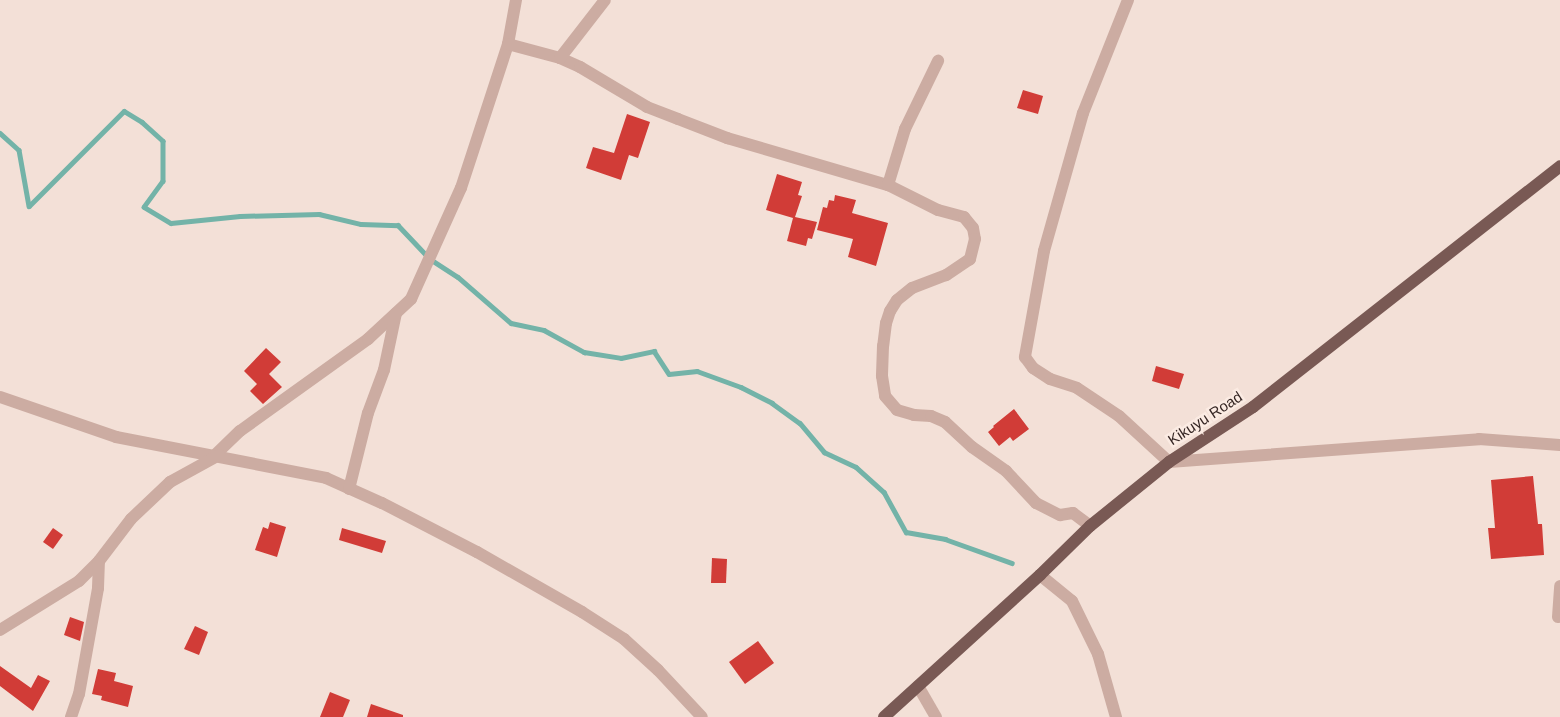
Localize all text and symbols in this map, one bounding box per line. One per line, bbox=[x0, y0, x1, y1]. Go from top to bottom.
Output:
street label: Kikuyu Road bbox=[1164, 387, 1246, 449]

